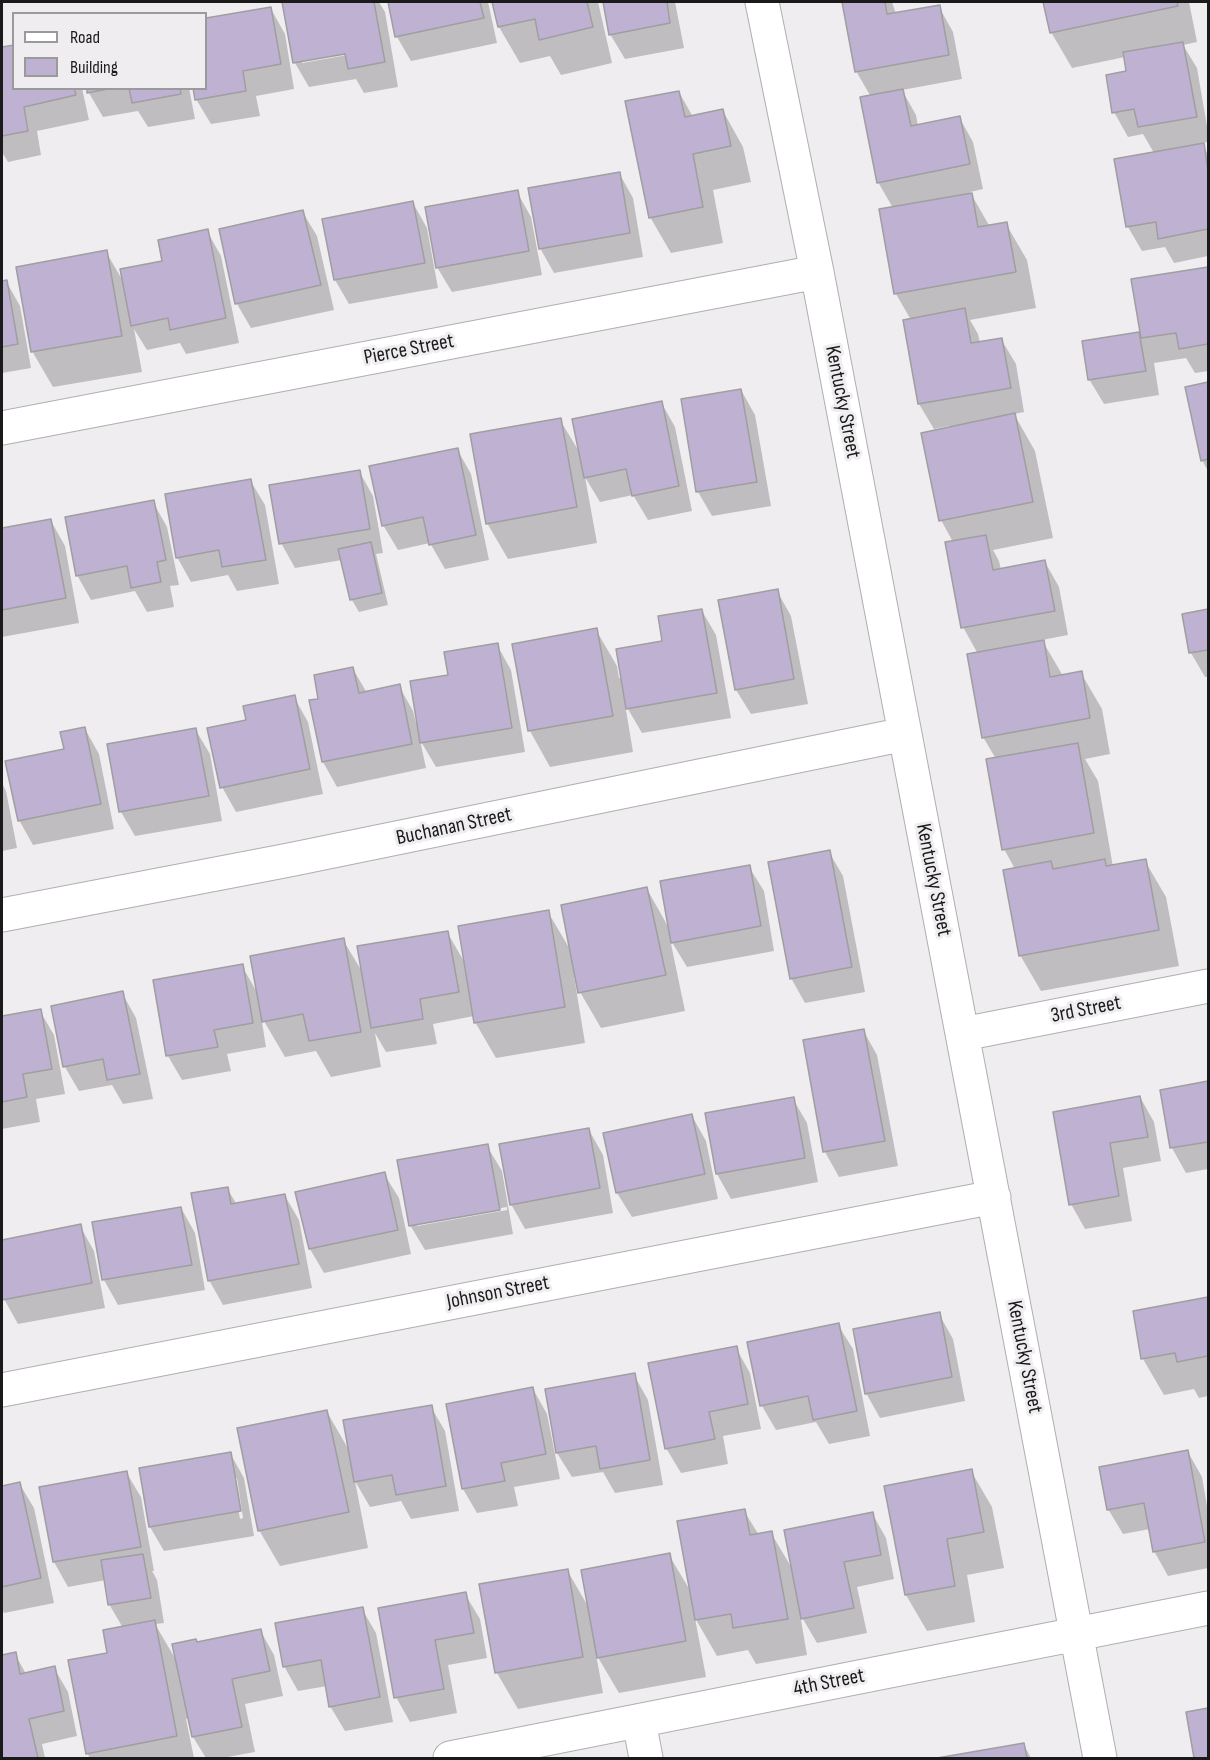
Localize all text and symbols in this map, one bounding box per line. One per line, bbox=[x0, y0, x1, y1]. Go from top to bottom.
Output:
legend bbox=[12, 12, 207, 90]
text: Road bbox=[70, 27, 100, 48]
text: Building bbox=[70, 57, 118, 78]
street label: Pierce Street bbox=[362, 329, 456, 371]
street label: Kentucky Street bbox=[819, 344, 865, 460]
street label: Buchanan Street bbox=[394, 802, 514, 852]
street label: Kentucky Street bbox=[910, 822, 956, 938]
street label: 3rd Street bbox=[1049, 991, 1123, 1029]
street label: Johnson Street bbox=[445, 1271, 551, 1315]
street label: Kentucky Street bbox=[1001, 1299, 1047, 1415]
street label: 4th Street bbox=[791, 1664, 867, 1702]

